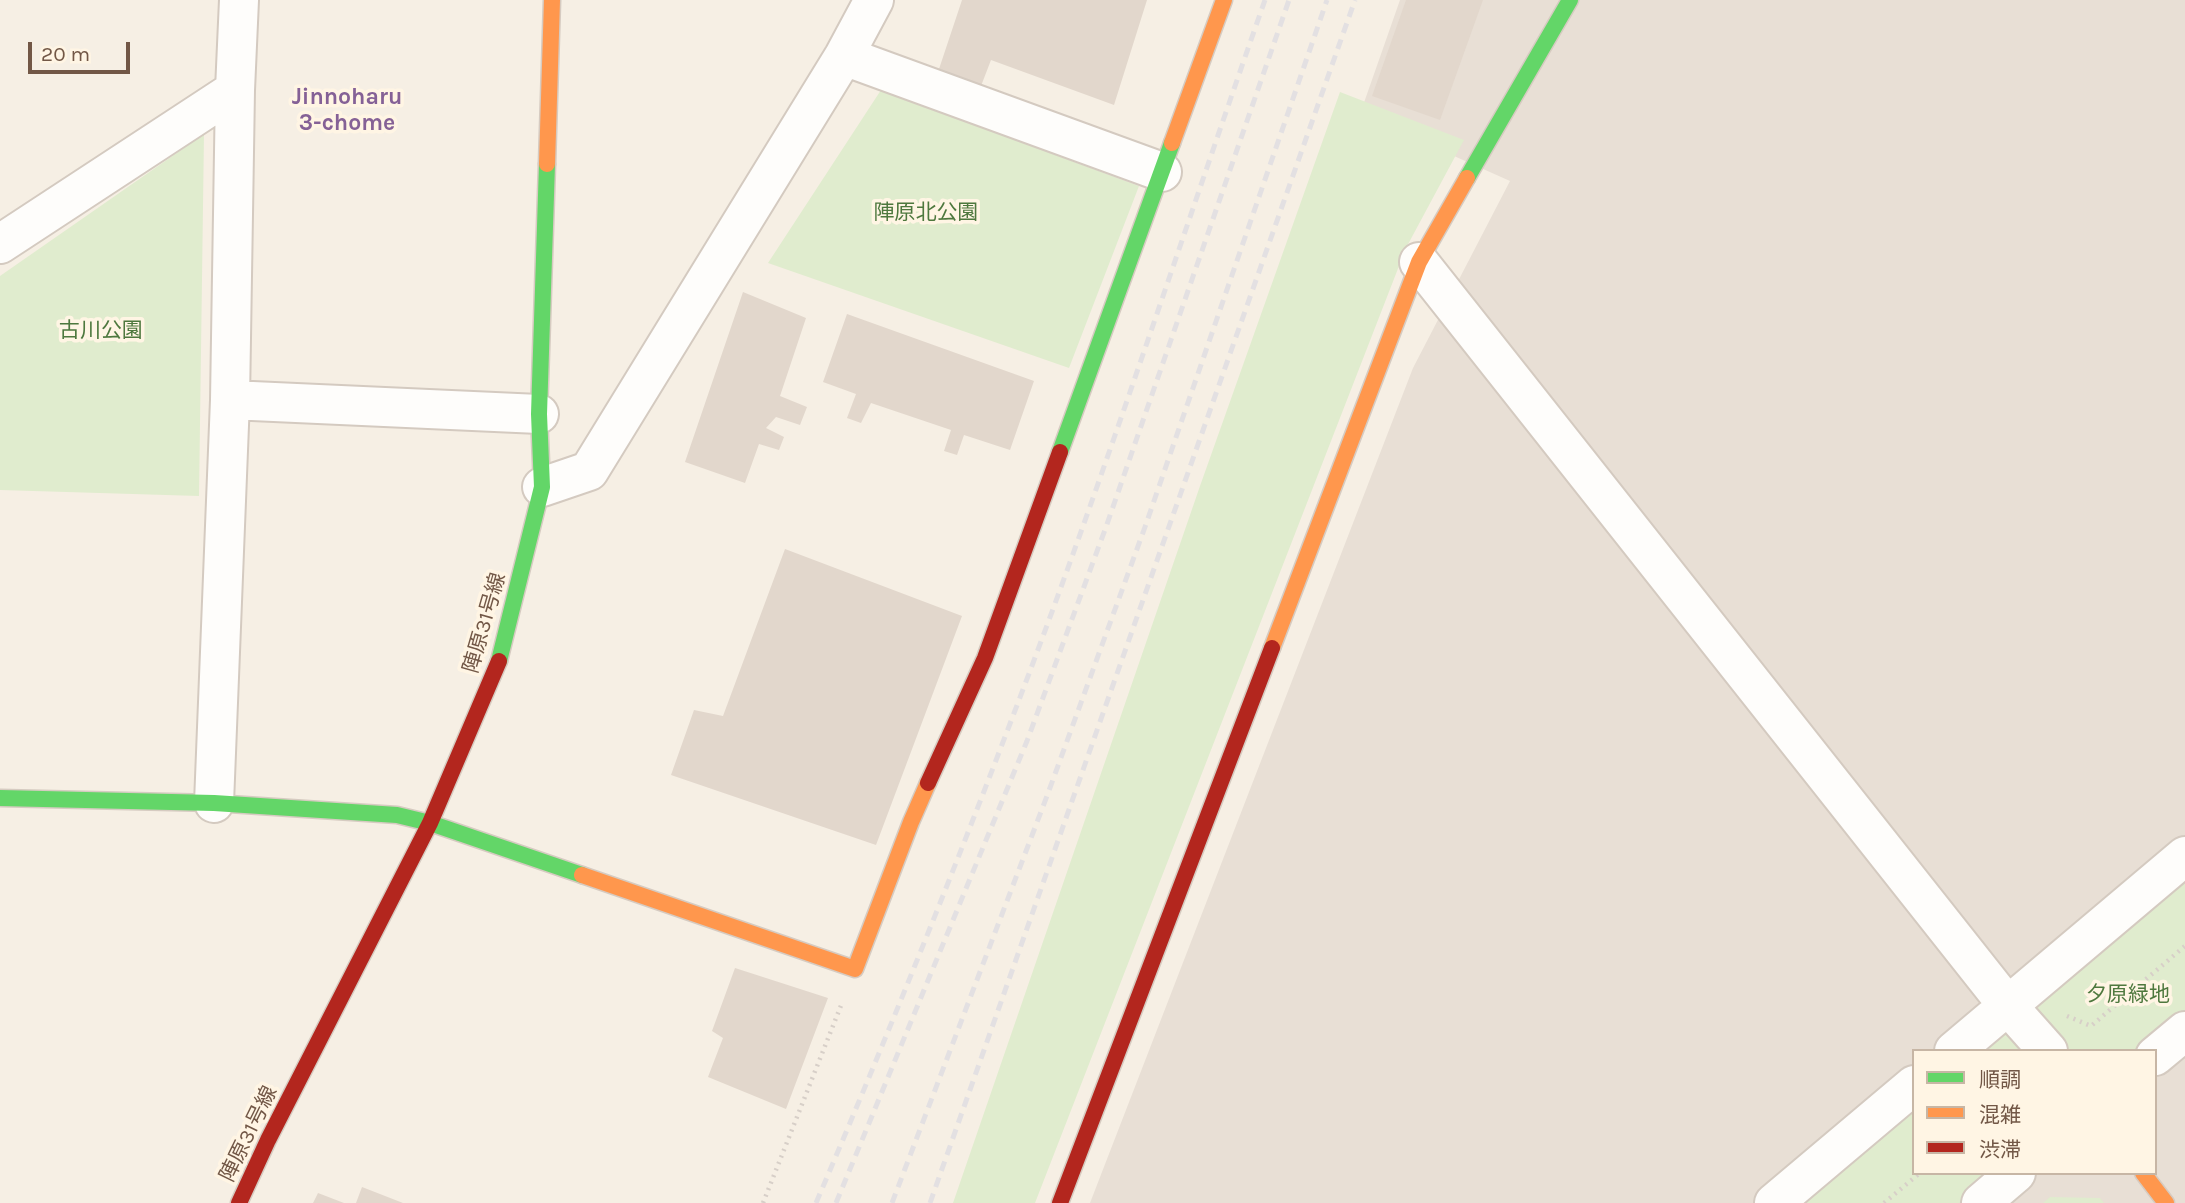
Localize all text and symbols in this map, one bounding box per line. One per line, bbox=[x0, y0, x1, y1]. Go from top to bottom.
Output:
scale bar bbox=[32, 28, 133, 72]
text: 20 m bbox=[41, 42, 90, 66]
district label: Jinnoharu 3-chome bbox=[292, 83, 402, 137]
park label: 陣原北公園 bbox=[874, 200, 978, 226]
park label: 古川公園 bbox=[59, 318, 143, 344]
street label: 陣原31号線 bbox=[459, 570, 511, 676]
park label: 夕原緑地 bbox=[2086, 982, 2170, 1008]
legend bbox=[1912, 1049, 2157, 1175]
text: 順調 bbox=[1979, 1068, 2021, 1092]
street label: 陣原31号線 bbox=[215, 1082, 283, 1186]
text: 混雑 bbox=[1979, 1103, 2021, 1127]
text: 渋滞 bbox=[1979, 1138, 2021, 1162]

